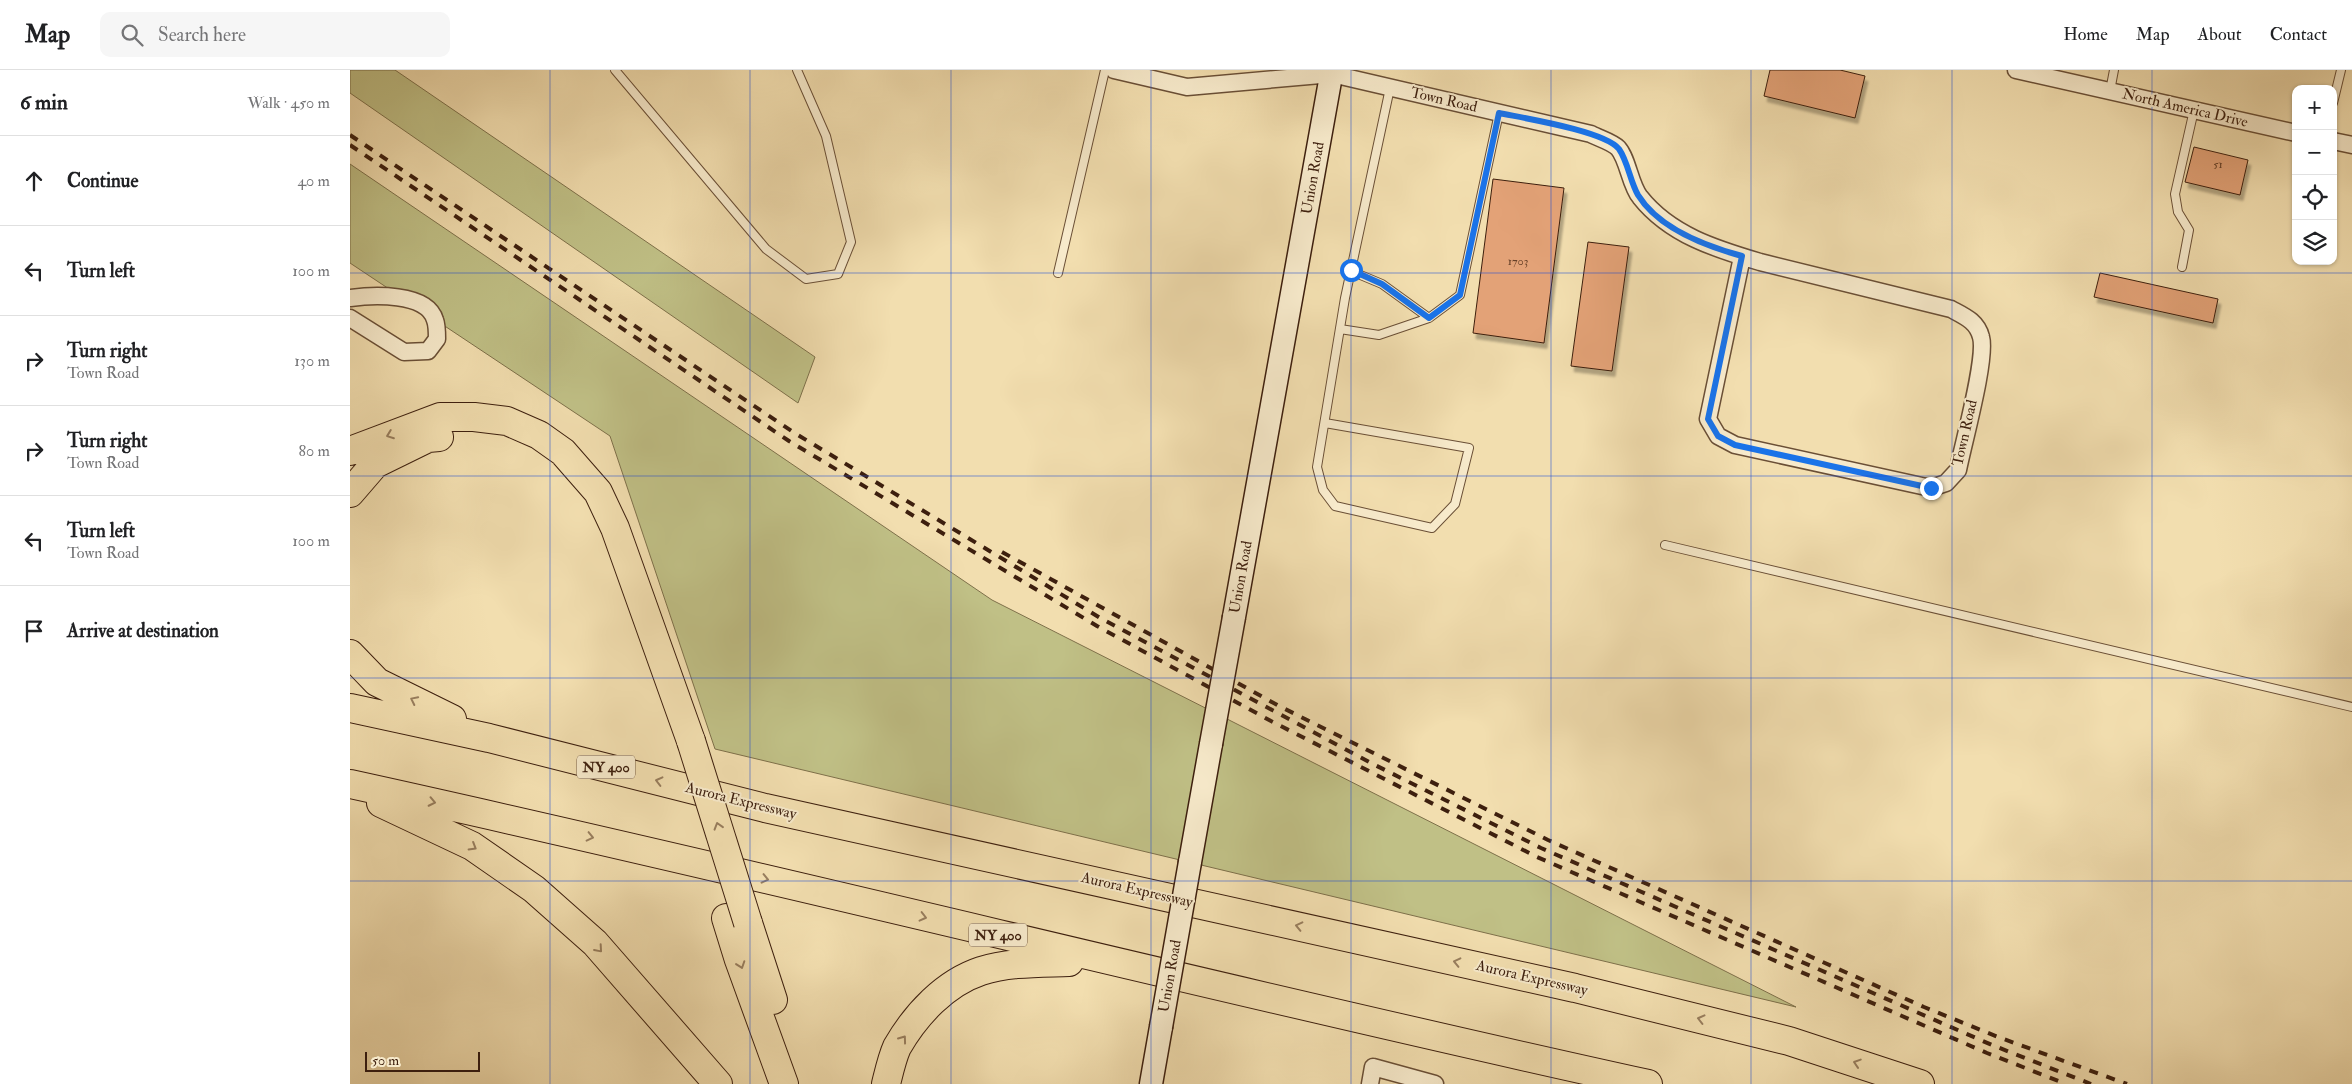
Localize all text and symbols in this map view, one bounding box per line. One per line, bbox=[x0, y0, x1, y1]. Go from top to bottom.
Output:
search box bbox=[100, 12, 450, 57]
text: Map bbox=[25, 19, 70, 50]
icon: search bbox=[118, 21, 146, 49]
text: Search here bbox=[158, 23, 246, 47]
text: Home bbox=[2063, 23, 2108, 46]
text: Map bbox=[2136, 23, 2170, 46]
text: About bbox=[2198, 23, 2242, 46]
text: Contact bbox=[2270, 23, 2327, 46]
street label: Town Road bbox=[1409, 83, 1480, 117]
street label: North America Drive bbox=[2120, 84, 2250, 132]
map controls bbox=[2292, 85, 2337, 265]
button: + bbox=[2292, 85, 2337, 130]
text: 6 min bbox=[20, 89, 68, 116]
text: Walk · 450 m bbox=[247, 93, 330, 113]
button: − bbox=[2292, 130, 2337, 175]
street label: Union Road bbox=[1297, 140, 1329, 216]
house number: 51 bbox=[2213, 157, 2223, 172]
icon: ahead bbox=[20, 167, 48, 195]
text: Continue bbox=[67, 169, 138, 193]
text: 40 m bbox=[297, 171, 330, 191]
button: locate bbox=[2292, 175, 2337, 220]
button: layers bbox=[2292, 220, 2337, 265]
house number: 1703 bbox=[1508, 254, 1528, 269]
icon: left bbox=[20, 257, 48, 285]
text: Turn left bbox=[67, 259, 135, 283]
route start bbox=[1340, 259, 1363, 282]
text: 100 m bbox=[292, 261, 330, 281]
text: Turn right bbox=[67, 339, 147, 363]
icon: right bbox=[20, 347, 48, 375]
text: 130 m bbox=[294, 351, 330, 371]
text: Town Road bbox=[67, 363, 139, 383]
street label: Town Road bbox=[1948, 397, 1982, 468]
text: Turn right bbox=[67, 429, 147, 453]
one-way arrow bbox=[386, 429, 395, 439]
icon: right bbox=[20, 437, 48, 465]
text: 80 m bbox=[299, 441, 330, 461]
text: Town Road bbox=[67, 453, 139, 473]
route end bbox=[1920, 477, 1943, 500]
text: Turn left bbox=[67, 519, 135, 543]
icon: left bbox=[20, 527, 48, 555]
text: 100 m bbox=[292, 531, 330, 551]
street label: Union Road bbox=[1225, 539, 1257, 615]
text: Town Road bbox=[67, 543, 139, 563]
icon: arrive bbox=[20, 617, 48, 645]
text: Arrive at destination bbox=[67, 619, 219, 643]
one-way arrow bbox=[410, 696, 419, 707]
road number: NY 400 bbox=[577, 756, 635, 779]
one-way arrow bbox=[654, 776, 663, 787]
street label: Aurora Expressway bbox=[682, 778, 799, 825]
one-way arrow bbox=[427, 796, 436, 806]
one-way arrow bbox=[713, 823, 723, 831]
one-way arrow bbox=[586, 831, 595, 842]
one-way arrow bbox=[468, 840, 477, 850]
street label: Aurora Expressway bbox=[1078, 868, 1195, 913]
one-way arrow bbox=[761, 873, 770, 884]
one-way arrow bbox=[919, 911, 928, 922]
one-way arrow bbox=[1294, 921, 1303, 932]
road number: NY 400 bbox=[969, 924, 1027, 946]
street label: Union Road bbox=[1154, 938, 1186, 1014]
one-way arrow bbox=[594, 943, 603, 952]
street label: Aurora Expressway bbox=[1473, 956, 1590, 1001]
one-way arrow bbox=[1453, 957, 1462, 968]
one-way arrow bbox=[735, 960, 745, 969]
one-way arrow bbox=[1696, 1014, 1705, 1025]
one-way arrow bbox=[898, 1036, 906, 1045]
scale bar bbox=[365, 1049, 480, 1072]
text: 50 m bbox=[372, 1052, 399, 1069]
one-way arrow bbox=[1853, 1059, 1862, 1069]

